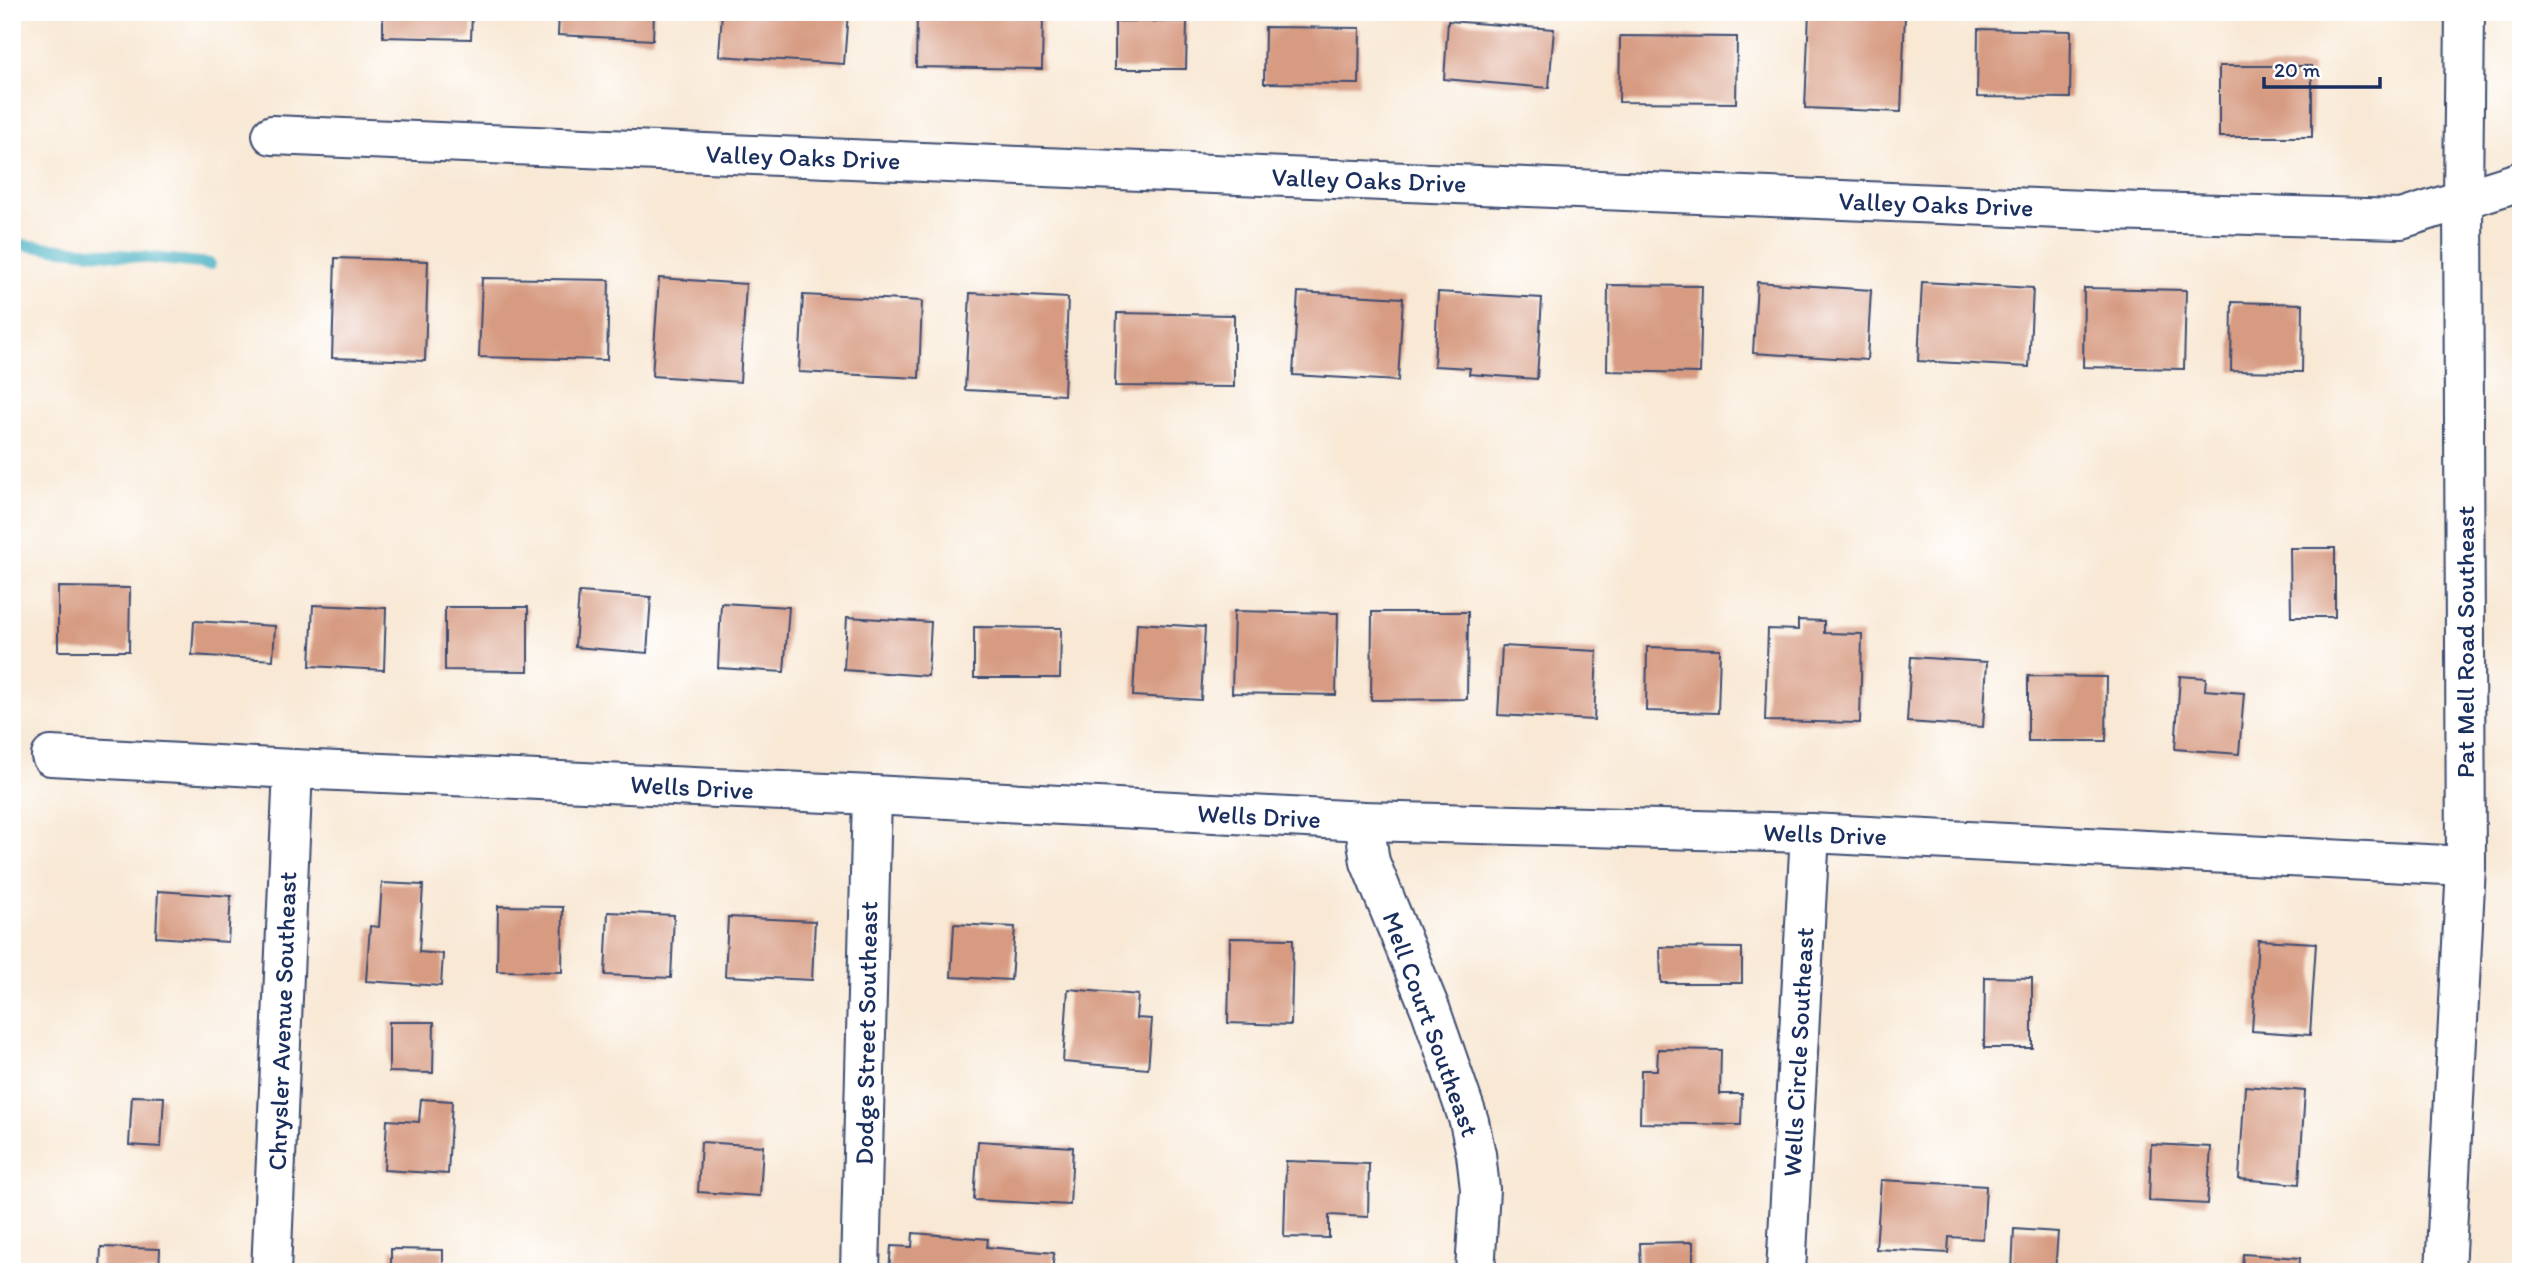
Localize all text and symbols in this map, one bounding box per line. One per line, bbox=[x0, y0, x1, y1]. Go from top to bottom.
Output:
scale bar bbox=[2264, 46, 2379, 90]
text: 20 m bbox=[2274, 57, 2321, 82]
street label: Valley Oaks Drive bbox=[705, 138, 901, 176]
street label: Valley Oaks Drive bbox=[1271, 161, 1467, 199]
street label: Valley Oaks Drive bbox=[1838, 185, 2034, 223]
street label: Pat Mell Road Southeast bbox=[2449, 506, 2481, 778]
street label: Wells Drive bbox=[629, 768, 755, 806]
street label: Wells Drive bbox=[1196, 797, 1322, 835]
street label: Wells Drive bbox=[1763, 816, 1887, 852]
street label: Chrysler Avenue Southeast bbox=[261, 871, 303, 1171]
street label: Dodge Street Southeast bbox=[848, 900, 884, 1165]
street label: Mell Court Southeast bbox=[1375, 907, 1487, 1141]
street label: Wells Circle Southeast bbox=[1775, 926, 1821, 1178]

